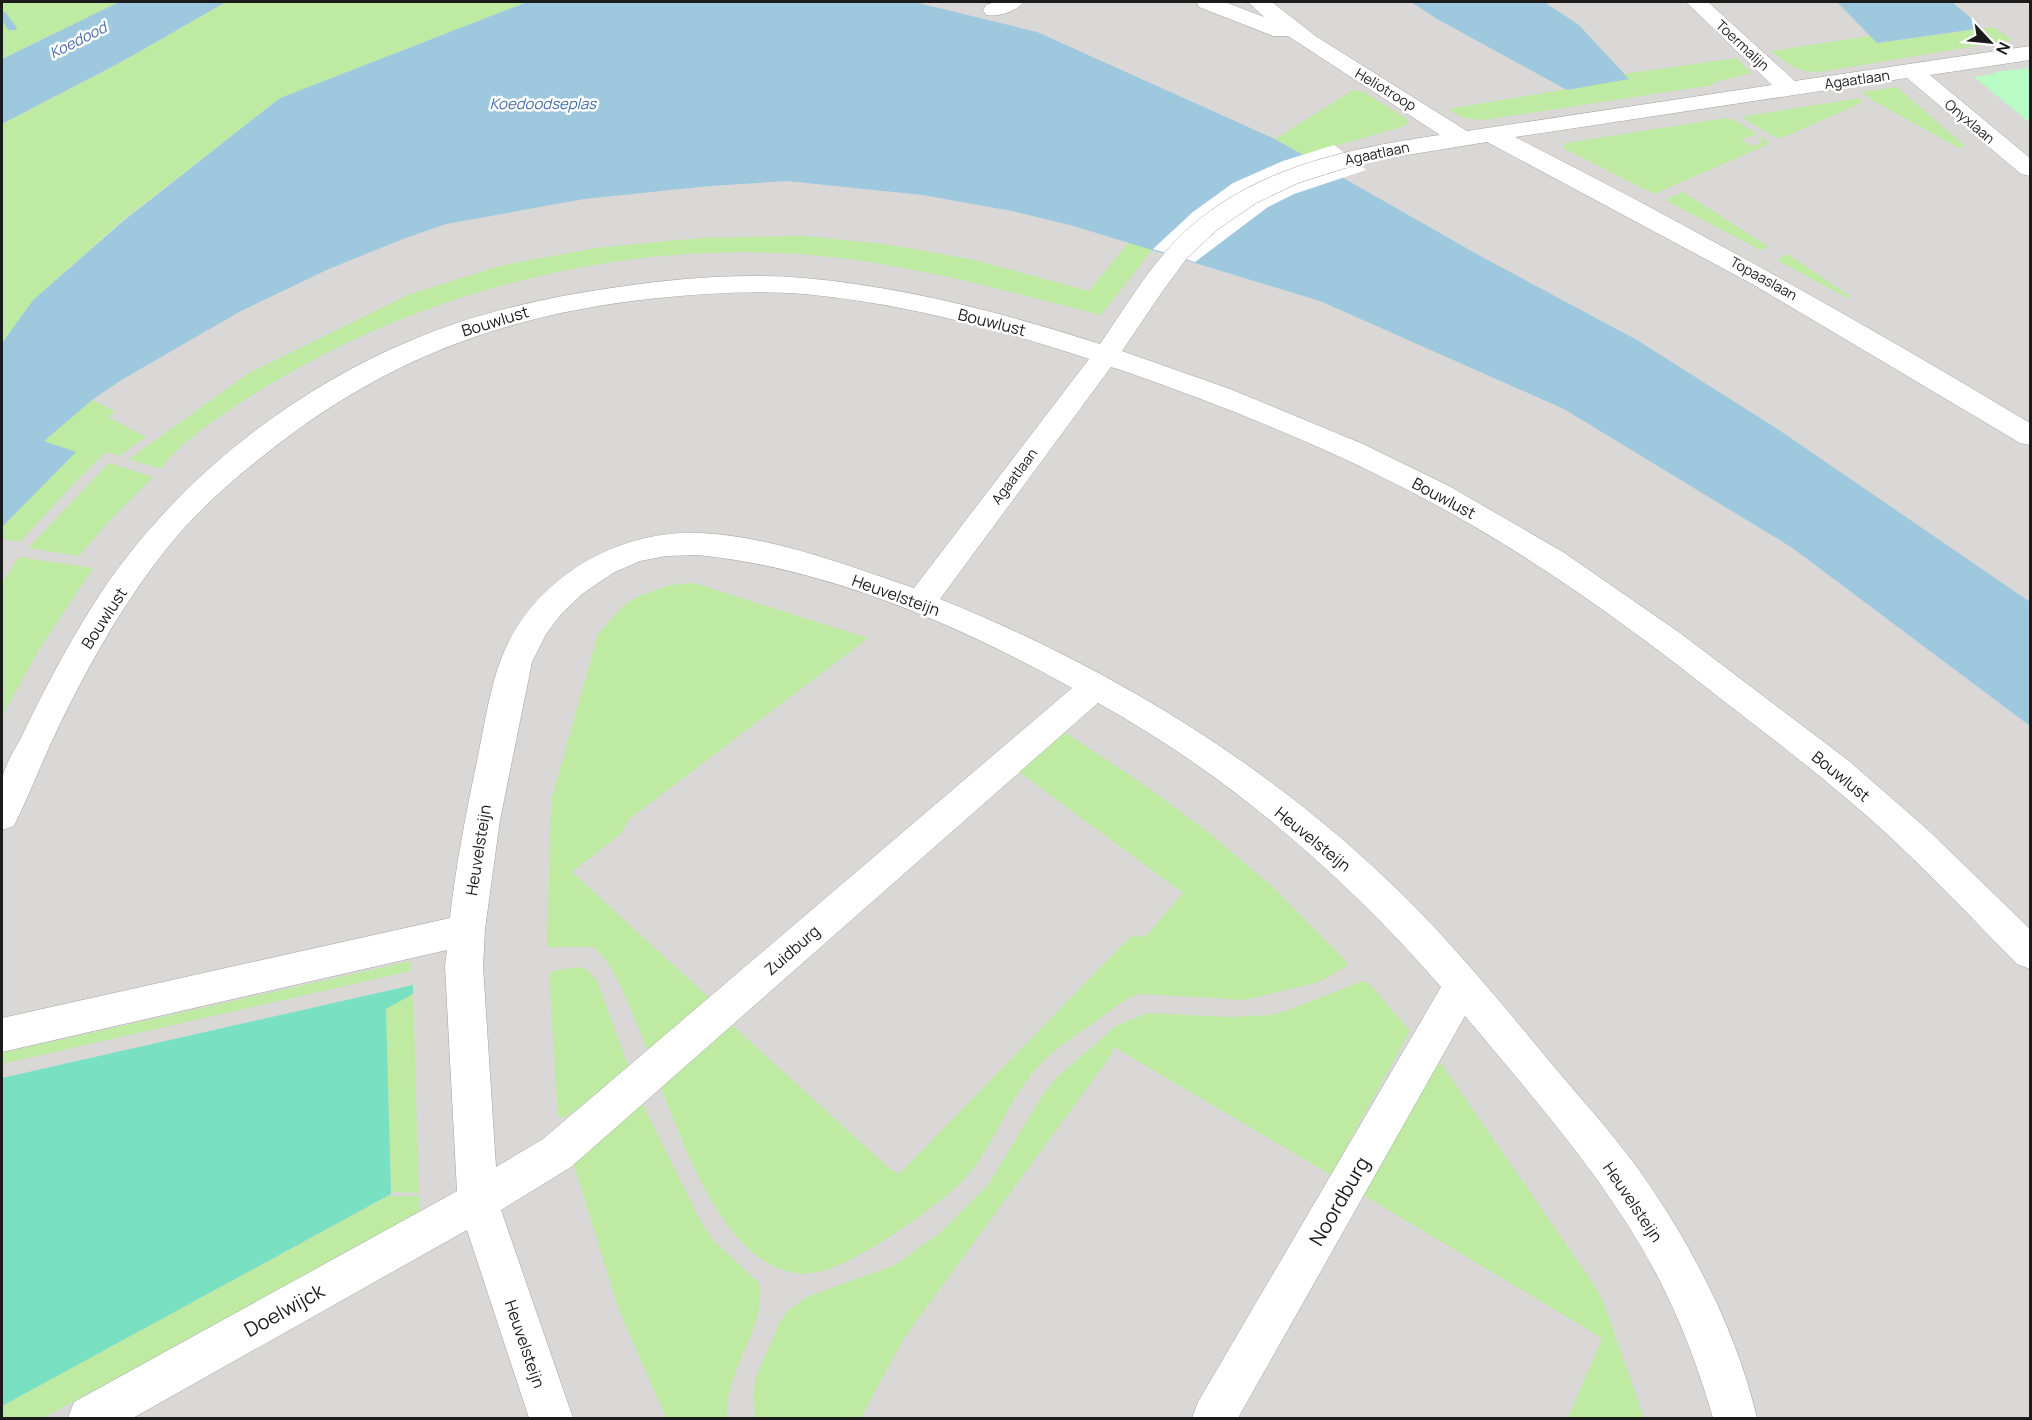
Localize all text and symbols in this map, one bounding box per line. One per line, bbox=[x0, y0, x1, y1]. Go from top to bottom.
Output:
north arrow bbox=[1960, 12, 2020, 72]
street label: Toermalijn bbox=[1712, 15, 1774, 75]
water label: Koedood bbox=[46, 16, 112, 63]
text: N bbox=[1991, 39, 2016, 59]
street label: Heliotroop bbox=[1352, 63, 1420, 115]
street label: Agaatlaan bbox=[1823, 65, 1891, 93]
water label: Koedoodseplas bbox=[490, 93, 597, 114]
street label: Onyxlaan bbox=[1941, 94, 1999, 148]
street label: Agaatlaan bbox=[1343, 137, 1411, 169]
street label: Topaaslaan bbox=[1727, 252, 1801, 304]
street label: Bouwlust bbox=[459, 300, 531, 342]
street label: Bouwlust bbox=[956, 303, 1028, 341]
street label: Agaatlaan bbox=[987, 444, 1041, 508]
street label: Bouwlust bbox=[1408, 472, 1480, 524]
street label: Heuvelsteijn bbox=[849, 569, 943, 621]
street label: Bouwlust bbox=[76, 583, 132, 653]
street label: Bouwlust bbox=[1807, 746, 1875, 806]
street label: Heuvelsteijn bbox=[1270, 802, 1356, 876]
street label: Heuvelsteijn bbox=[460, 803, 496, 897]
street label: Zuidburg bbox=[760, 920, 824, 980]
street label: Noordburg bbox=[1303, 1152, 1375, 1250]
street label: Heuvelsteijn bbox=[1598, 1158, 1668, 1246]
street label: Doelwijck bbox=[239, 1276, 330, 1343]
street label: Heuvelsteijn bbox=[500, 1297, 550, 1391]

